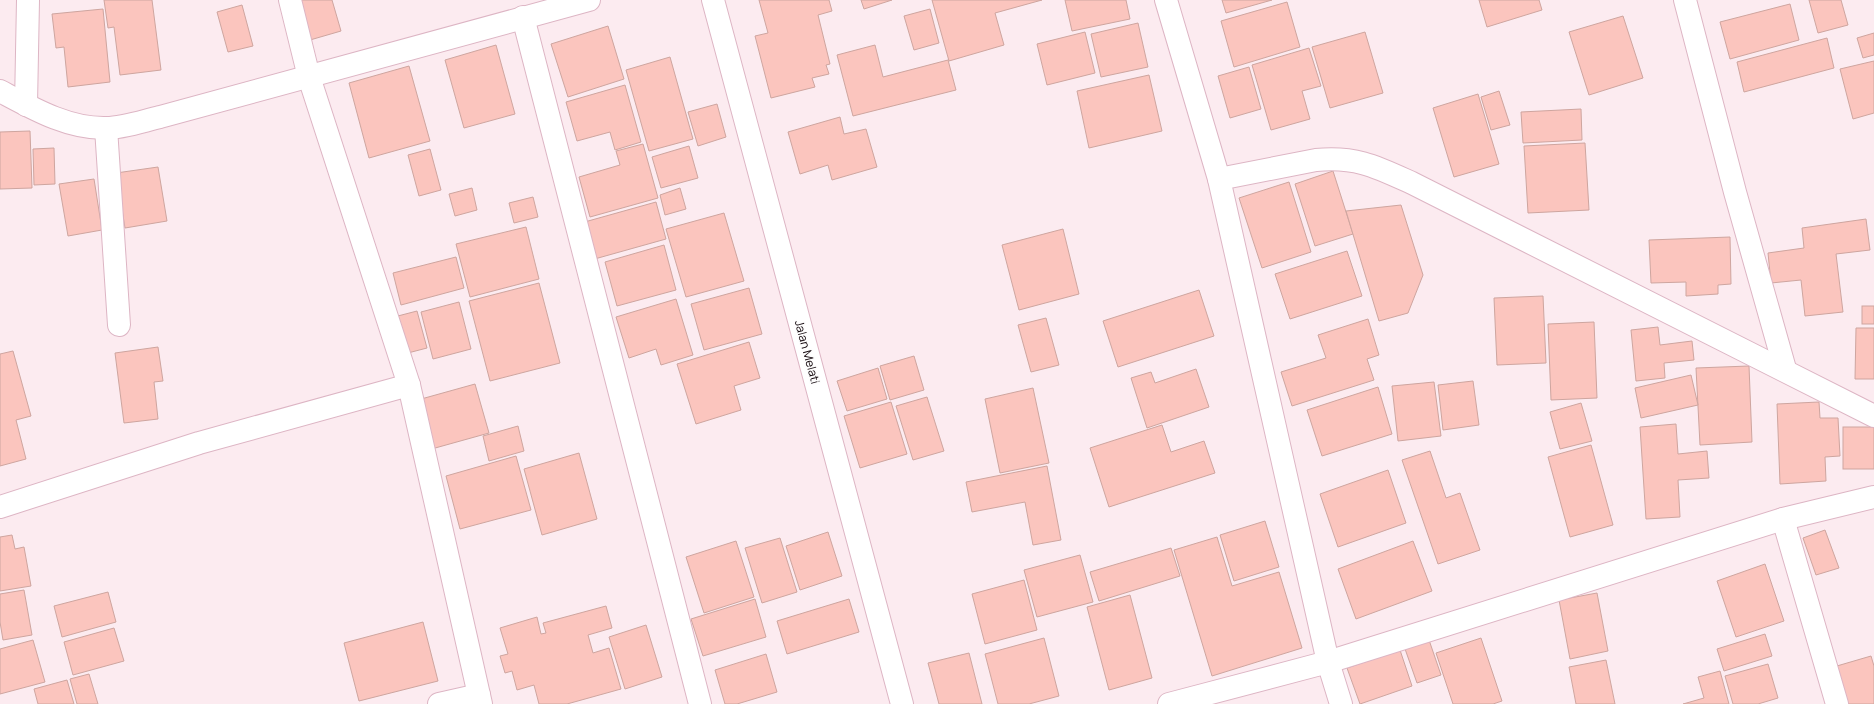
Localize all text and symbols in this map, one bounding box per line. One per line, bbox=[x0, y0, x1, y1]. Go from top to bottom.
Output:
street label: Jalan Melati bbox=[791, 318, 824, 386]

